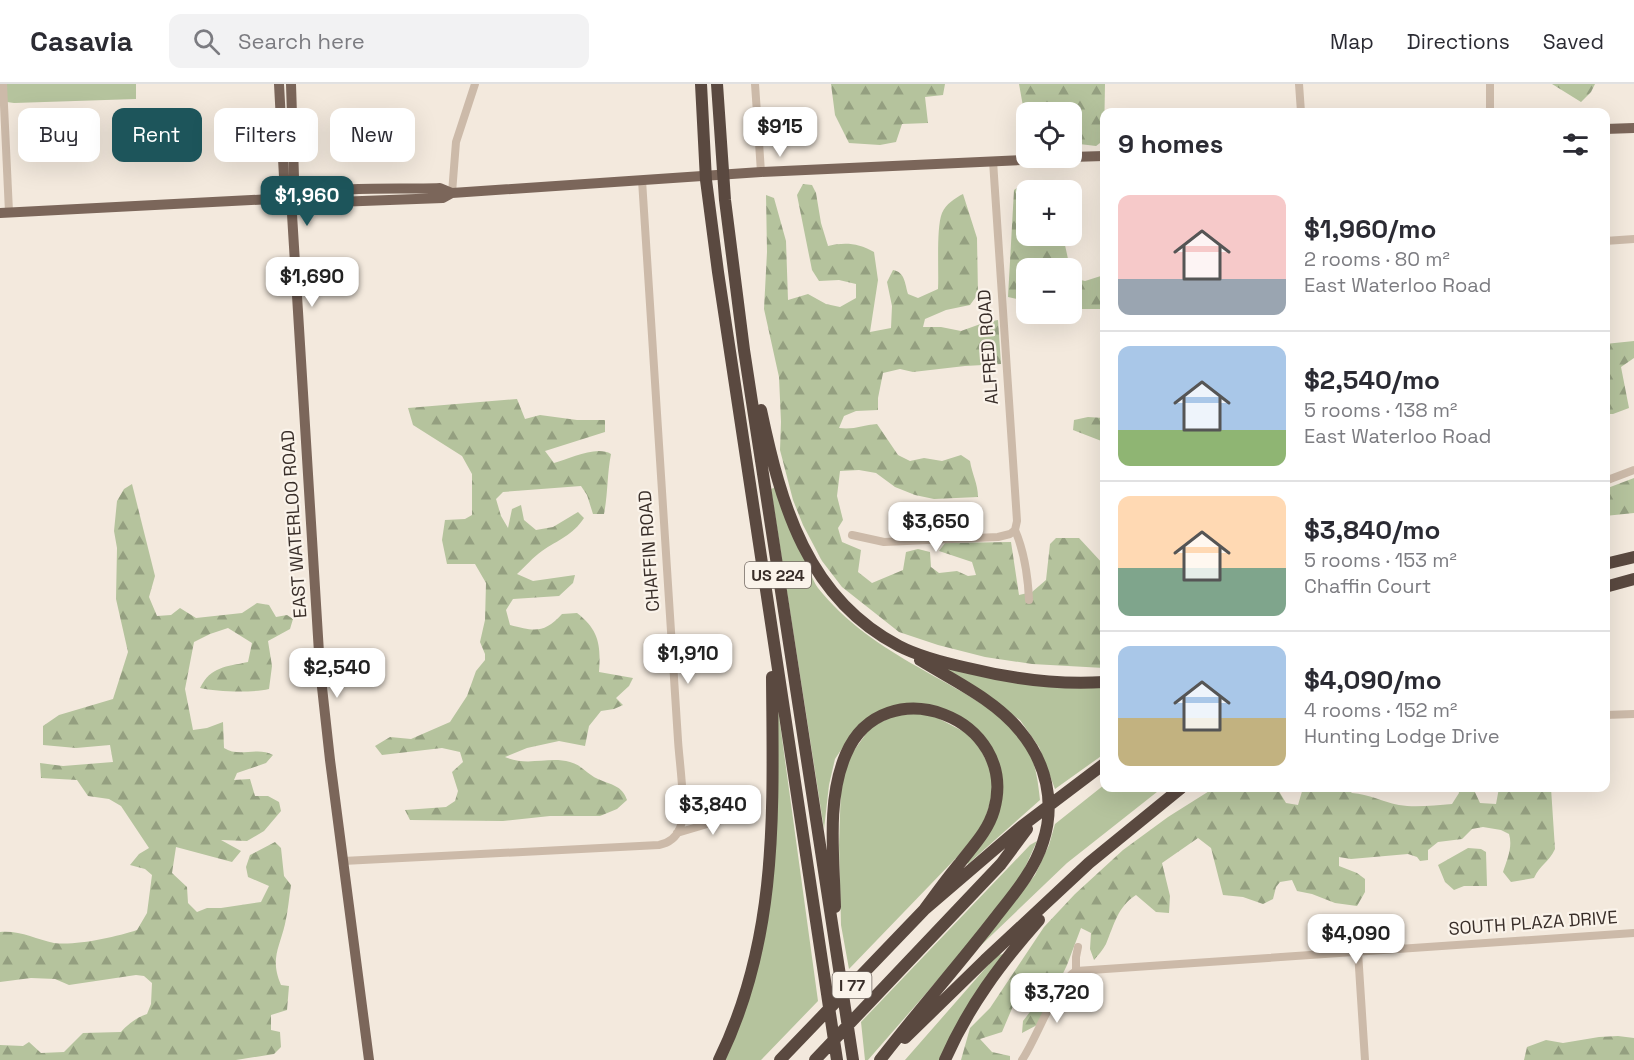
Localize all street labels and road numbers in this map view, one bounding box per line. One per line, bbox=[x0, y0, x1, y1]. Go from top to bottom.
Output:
street label: ALFRED ROAD bbox=[972, 289, 1003, 405]
street label: EAST WATERLOO ROAD bbox=[275, 429, 312, 619]
street label: CHAFFIN ROAD bbox=[633, 490, 664, 613]
road number: US 224 bbox=[745, 562, 811, 588]
street label: SOUTH PLAZA DRIVE bbox=[1448, 905, 1618, 940]
road number: I 77 bbox=[832, 972, 872, 998]

